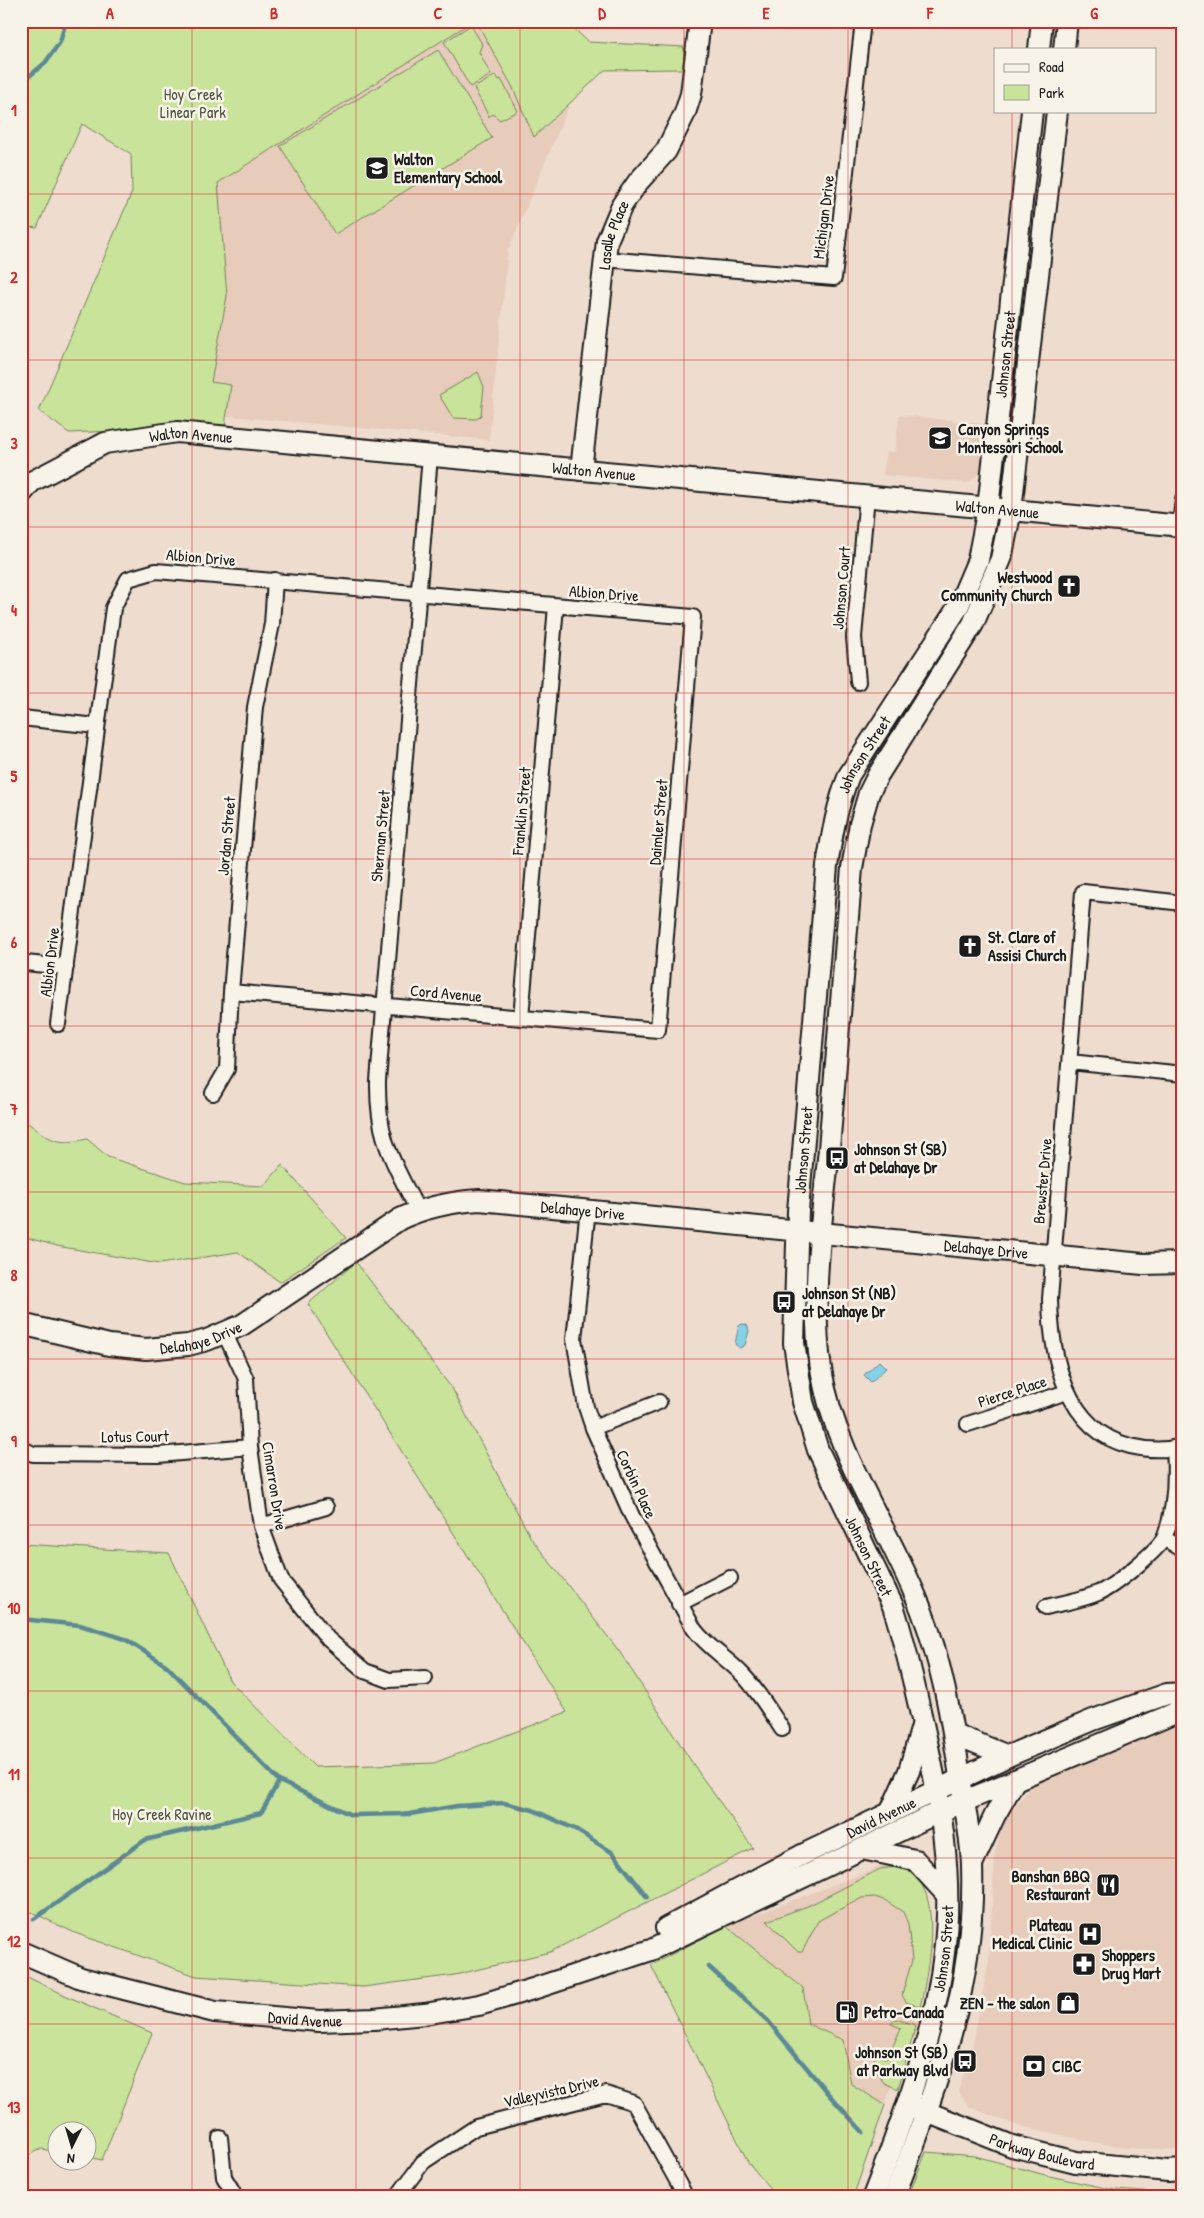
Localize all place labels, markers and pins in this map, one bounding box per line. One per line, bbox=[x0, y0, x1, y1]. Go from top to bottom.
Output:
place label: Walton Elementary School bbox=[394, 148, 503, 189]
school or university icon: Walton Elementary School bbox=[364, 155, 390, 181]
place label: Canyon Springs Montessori School bbox=[958, 418, 1063, 458]
school or university icon: Canyon Springs Montessori School bbox=[927, 425, 953, 451]
place label: Westwood Community Church bbox=[941, 566, 1053, 607]
church icon: Westwood Community Church bbox=[1056, 573, 1082, 599]
place label: St. Clare of Assisi Church bbox=[988, 926, 1066, 966]
church icon: St. Clare of Assisi Church bbox=[957, 933, 983, 959]
place label: Johnson St (SB) at Delahaye Dr bbox=[854, 1138, 947, 1179]
bus stop icon: Johnson St (SB) at Delahaye Dr bbox=[824, 1145, 850, 1171]
place label: Johnson St (NB) at Delahaye Dr bbox=[802, 1282, 896, 1323]
bus stop icon: Johnson St (NB) at Delahaye Dr bbox=[771, 1289, 797, 1315]
place label: Banshan BBQ Restaurant bbox=[1012, 1865, 1090, 1905]
restaurant icon: Banshan BBQ Restaurant bbox=[1095, 1872, 1121, 1898]
place label: Plateau Medical Clinic bbox=[992, 1914, 1073, 1954]
hospital icon: Plateau Medical Clinic bbox=[1077, 1921, 1103, 1947]
place label: Shoppers Drug Mart bbox=[1102, 1944, 1161, 1985]
pharmacy icon: Shoppers Drug Mart bbox=[1071, 1951, 1097, 1977]
shop icon: ZEN - the salon bbox=[1055, 1990, 1081, 2016]
place label: ZEN - the salon bbox=[960, 1992, 1050, 2014]
fuel station icon: Petro-Canada bbox=[834, 1999, 860, 2025]
place label: Petro-Canada bbox=[864, 2001, 944, 2023]
place label: Johnson St (SB) at Parkway Blvd bbox=[855, 2041, 949, 2082]
bus stop icon: Johnson St (SB) at Parkway Blvd bbox=[952, 2048, 978, 2074]
bank icon: CIBC bbox=[1021, 2053, 1047, 2079]
place label: CIBC bbox=[1052, 2055, 1082, 2077]

